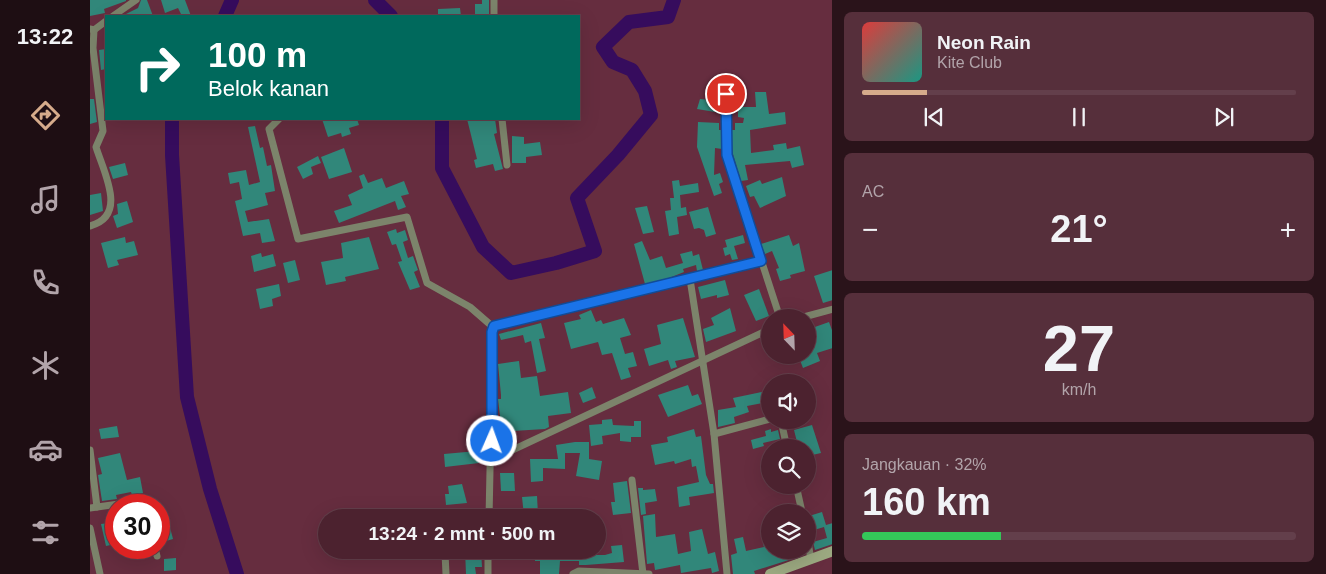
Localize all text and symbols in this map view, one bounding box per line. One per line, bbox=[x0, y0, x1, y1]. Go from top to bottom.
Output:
text: 13:22 bbox=[17, 24, 73, 49]
text: Neon Rain bbox=[937, 32, 1031, 53]
icon: right bbox=[125, 35, 190, 100]
text: 100 m bbox=[208, 35, 307, 74]
text: Kite Club bbox=[937, 54, 1002, 71]
pin bbox=[705, 73, 747, 115]
text: Belok kanan bbox=[208, 76, 329, 101]
icon: arrive bbox=[712, 80, 740, 108]
icon: directions bbox=[28, 98, 63, 133]
icon: previous bbox=[920, 103, 948, 131]
icon: pause bbox=[1065, 103, 1093, 131]
icon: next bbox=[1210, 103, 1238, 131]
icon: music bbox=[28, 182, 63, 217]
text: AC bbox=[862, 183, 884, 200]
text: 21° bbox=[1050, 208, 1108, 250]
text: − bbox=[862, 214, 878, 245]
text: + bbox=[1280, 214, 1296, 245]
icon: phone bbox=[28, 265, 63, 300]
north arrow bbox=[761, 309, 816, 364]
map controls bbox=[761, 309, 816, 559]
text: 27 bbox=[1043, 312, 1115, 385]
icon: climate bbox=[28, 348, 63, 383]
button: sound bbox=[761, 374, 816, 429]
text: km/h bbox=[1062, 381, 1096, 398]
position arrow bbox=[465, 414, 517, 466]
icon: car bbox=[28, 432, 63, 467]
button: search bbox=[761, 439, 816, 494]
text: Jangkauan · 32% bbox=[862, 456, 987, 473]
text: 160 km bbox=[862, 481, 991, 523]
speed limit sign: 30 bbox=[105, 494, 170, 559]
button: layers bbox=[761, 504, 816, 559]
icon: filters bbox=[28, 515, 63, 550]
text: 13:24 · 2 mnt · 500 m bbox=[369, 523, 555, 544]

